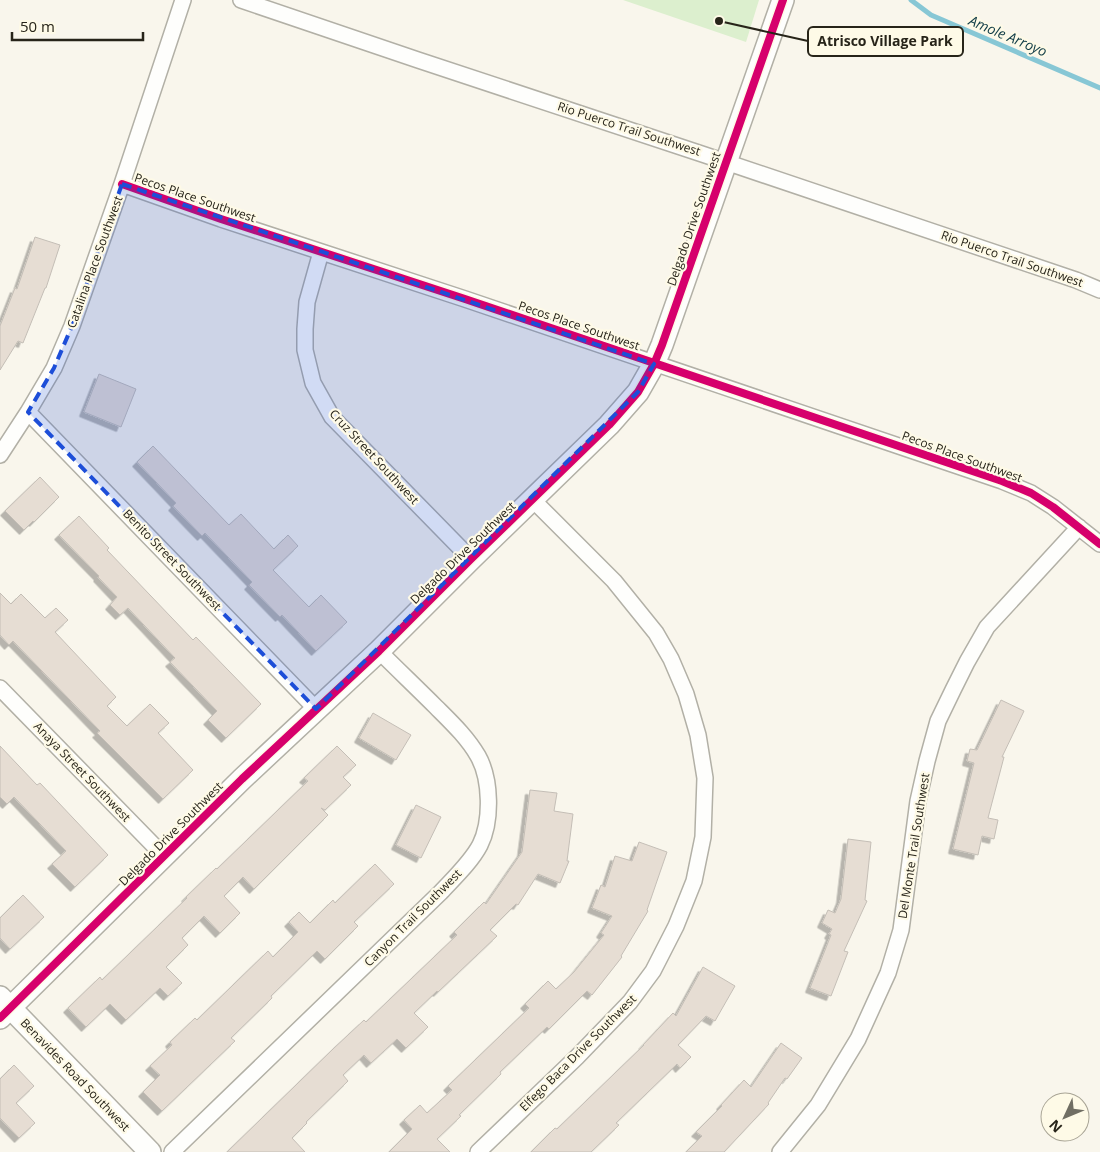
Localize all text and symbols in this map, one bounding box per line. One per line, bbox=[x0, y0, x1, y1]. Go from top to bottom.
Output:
scale bar bbox=[12, 10, 144, 42]
water label: Amole Arroyo bbox=[965, 10, 1050, 61]
text: 50 m bbox=[20, 16, 55, 36]
callout: Atrisco Village Park bbox=[808, 27, 963, 56]
text: Atrisco Village Park bbox=[817, 31, 953, 50]
street label: Rio Puerco Trail Southwest bbox=[556, 97, 703, 160]
street label: Delgado Drive Southwest bbox=[663, 150, 724, 288]
street label: Pecos Place Southwest bbox=[132, 169, 258, 226]
street label: Catalina Place Southwest bbox=[63, 193, 126, 330]
street label: Rio Puerco Trail Southwest bbox=[939, 226, 1085, 291]
street label: Pecos Place Southwest bbox=[516, 297, 642, 354]
street label: Cruz Street Southwest bbox=[326, 406, 423, 508]
street label: Pecos Place Southwest bbox=[900, 427, 1025, 486]
street label: Delgado Drive Southwest bbox=[406, 498, 519, 608]
street label: Benito Street Southwest bbox=[119, 505, 225, 614]
street label: Anaya Street Southwest bbox=[30, 718, 135, 825]
street label: Del Monte Trail Southwest bbox=[894, 772, 933, 920]
street label: Delgado Drive Southwest bbox=[115, 778, 226, 889]
street label: Canyon Trail Southwest bbox=[360, 865, 465, 970]
street label: Elfego Baca Drive Southwest bbox=[516, 991, 640, 1115]
street label: Benavides Road Southwest bbox=[17, 1014, 134, 1135]
north arrow bbox=[1040, 1092, 1090, 1142]
text: N bbox=[1044, 1116, 1066, 1137]

